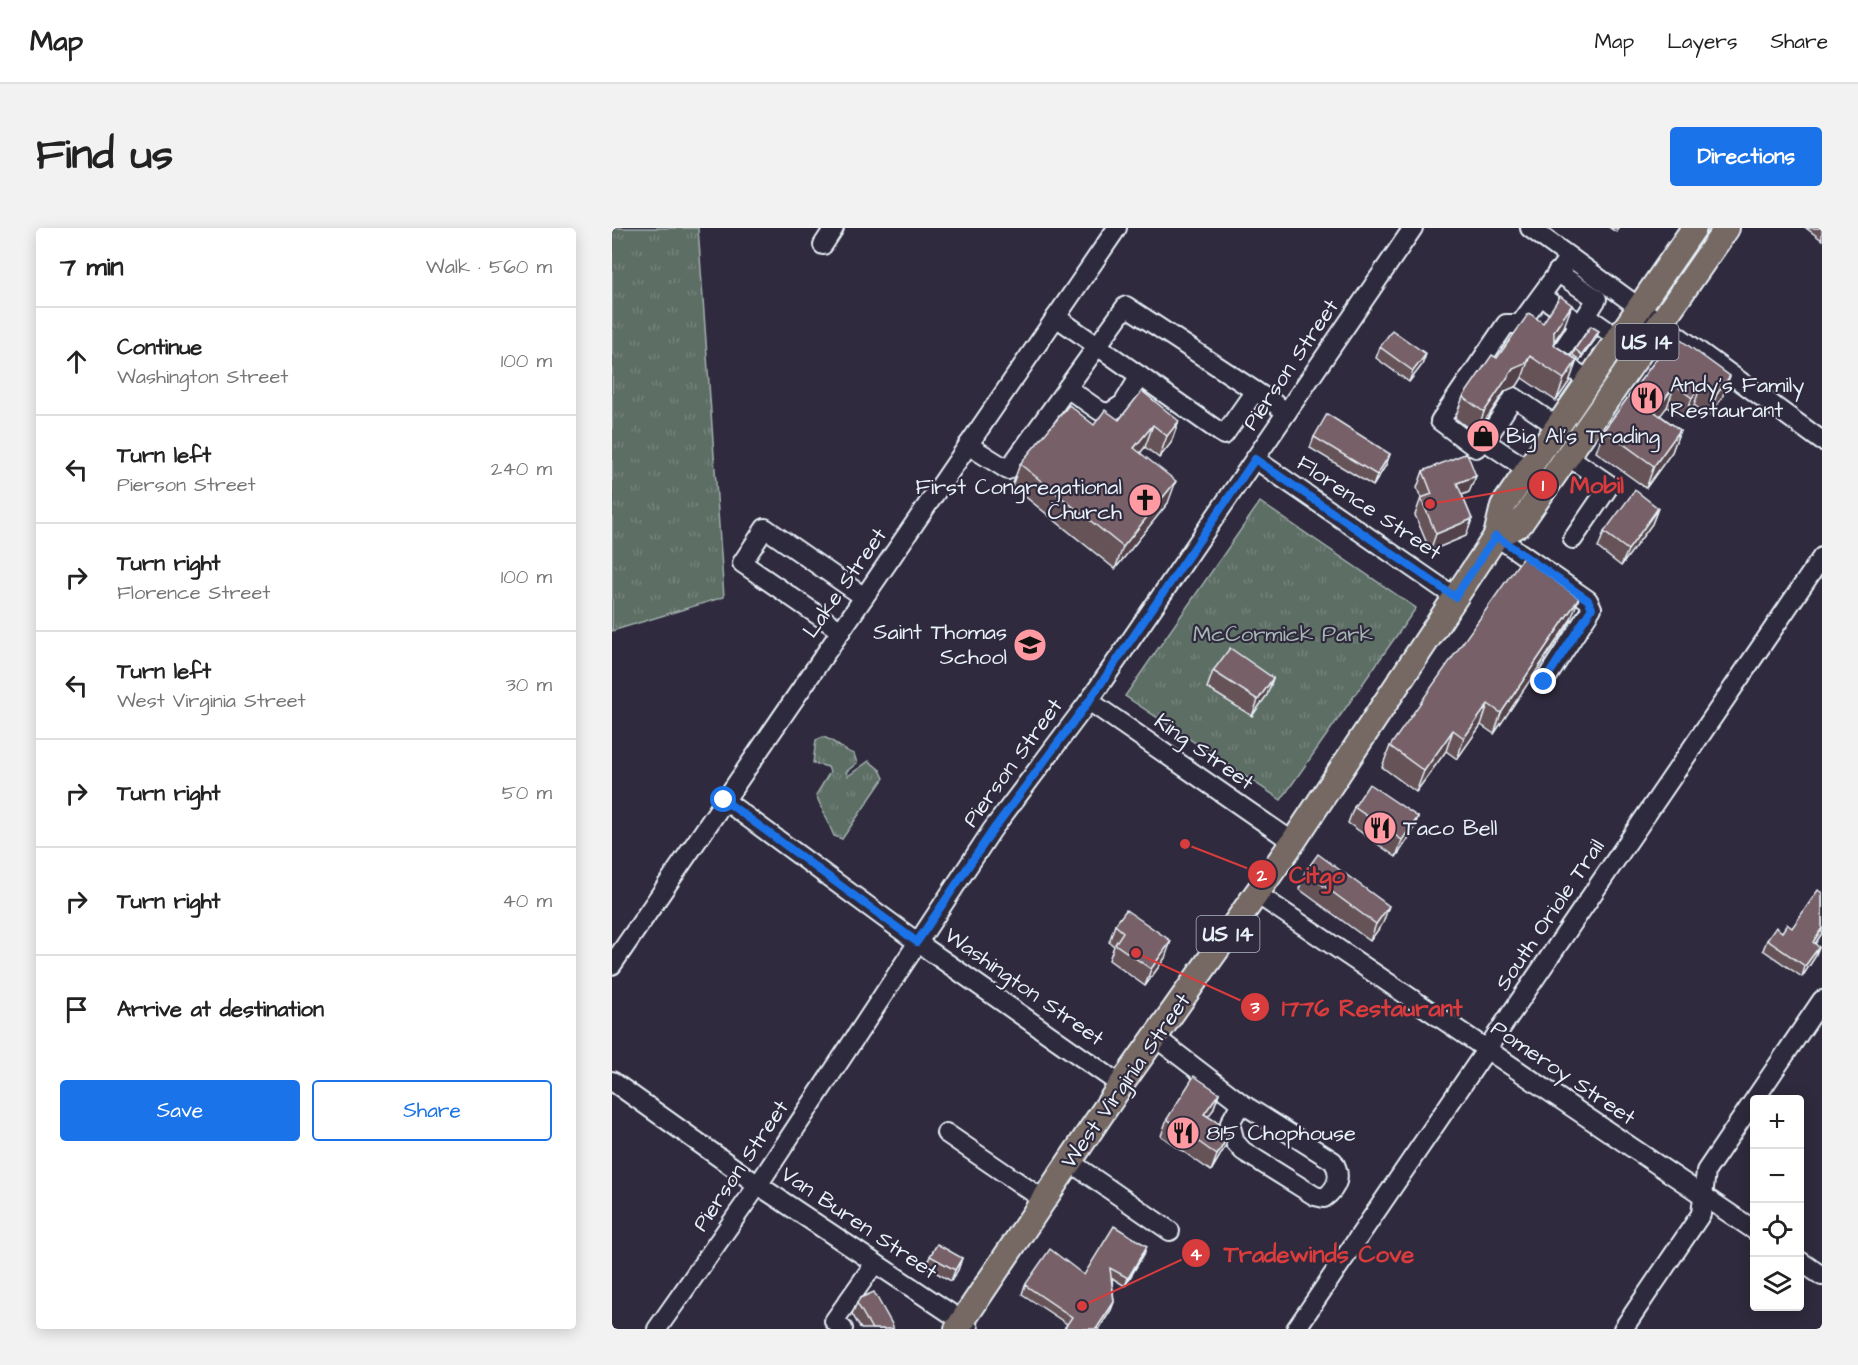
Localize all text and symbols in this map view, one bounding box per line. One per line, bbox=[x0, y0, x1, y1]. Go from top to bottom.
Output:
text: Map bbox=[30, 22, 83, 61]
text: Map bbox=[1594, 27, 1634, 56]
text: Layers bbox=[1667, 27, 1737, 56]
text: Share bbox=[1770, 27, 1828, 56]
text: Find us bbox=[36, 127, 173, 185]
button: Directions bbox=[1670, 127, 1822, 186]
text: 7 min bbox=[60, 249, 124, 285]
text: Walk · 560 m bbox=[426, 253, 552, 281]
street label: Pierson Street bbox=[1236, 293, 1347, 437]
road number: US 14 bbox=[1616, 324, 1678, 360]
text: Continue bbox=[117, 332, 202, 363]
icon: ahead bbox=[60, 345, 93, 378]
text: 100 m bbox=[501, 347, 552, 375]
text: Washington Street bbox=[117, 363, 288, 391]
place label: Andy's Family Restaurant bbox=[1670, 370, 1804, 426]
restaurant icon: Andy's Family Restaurant bbox=[1629, 380, 1665, 416]
shop icon: Big Al's Trading bbox=[1465, 418, 1501, 454]
place label: Big Al's Trading bbox=[1506, 421, 1660, 453]
text: Turn left bbox=[117, 440, 211, 471]
street label: Florence Street bbox=[1290, 448, 1448, 568]
icon: left bbox=[60, 453, 93, 486]
text: 240 m bbox=[491, 455, 552, 483]
callout: Mobil bbox=[1528, 464, 1636, 506]
text: Mobil bbox=[1570, 469, 1624, 503]
text: Pierson Street bbox=[117, 471, 256, 499]
place label: First Congregational Church bbox=[915, 472, 1122, 528]
text: 1 bbox=[1542, 473, 1545, 498]
church icon: First Congregational Church bbox=[1127, 482, 1163, 518]
street label: Lake Street bbox=[795, 521, 895, 645]
text: Turn right bbox=[117, 548, 220, 579]
icon: right bbox=[60, 561, 93, 594]
text: 100 m bbox=[501, 563, 552, 591]
text: Florence Street bbox=[117, 579, 270, 607]
place label: Saint Thomas School bbox=[873, 617, 1007, 673]
park label: McCormick Park bbox=[1193, 619, 1373, 650]
school or university icon: Saint Thomas School bbox=[1012, 627, 1048, 663]
text: Turn left bbox=[117, 656, 211, 687]
route end bbox=[1530, 668, 1556, 694]
icon: left bbox=[60, 669, 93, 702]
text: 30 m bbox=[506, 671, 552, 699]
text: West Virginia Street bbox=[117, 687, 306, 715]
street label: Pierson Street bbox=[956, 692, 1070, 834]
street label: King Street bbox=[1147, 706, 1260, 799]
icon: right bbox=[60, 777, 93, 810]
text: Turn right bbox=[117, 778, 220, 809]
text: 50 m bbox=[502, 779, 552, 807]
route start bbox=[710, 786, 736, 812]
restaurant icon: Taco Bell bbox=[1362, 810, 1398, 846]
place label: Taco Bell bbox=[1403, 813, 1497, 844]
street label: South Oriole Trail bbox=[1488, 833, 1612, 997]
callout: Citgo bbox=[1247, 853, 1357, 895]
text: Citgo bbox=[1289, 859, 1346, 894]
text: 2 bbox=[1256, 863, 1268, 888]
icon: right bbox=[60, 885, 93, 918]
text: Turn right bbox=[117, 886, 220, 917]
text: 40 m bbox=[502, 887, 552, 915]
road number: US 14 bbox=[1196, 916, 1260, 952]
street label: Washington Street bbox=[937, 920, 1110, 1055]
callout: 1776 Restaurant bbox=[1240, 986, 1475, 1028]
street label: West Virginia Street bbox=[1054, 987, 1199, 1175]
text: 1776 Restaurant bbox=[1282, 992, 1463, 1026]
icon: arrive bbox=[60, 993, 93, 1026]
text: Arrive at destination bbox=[117, 994, 324, 1025]
text: 3 bbox=[1249, 995, 1260, 1020]
street label: Pomeroy Street bbox=[1484, 1013, 1642, 1134]
button: Save bbox=[60, 1080, 300, 1141]
button: Share bbox=[312, 1080, 552, 1141]
street label: Pierson Street bbox=[686, 1094, 797, 1238]
map controls bbox=[1750, 1095, 1804, 1311]
button: + bbox=[1750, 1095, 1804, 1149]
restaurant icon: 815 Chophouse bbox=[1165, 1115, 1201, 1151]
place label: 815 Chophouse bbox=[1206, 1118, 1356, 1149]
button: − bbox=[1750, 1149, 1804, 1203]
street label: Van Buren Street bbox=[774, 1159, 944, 1287]
button: locate bbox=[1750, 1203, 1804, 1257]
callout: Tradewinds Cove bbox=[1181, 1232, 1426, 1274]
text: Tradewinds Cove bbox=[1223, 1238, 1414, 1272]
text: 4 bbox=[1190, 1242, 1203, 1267]
button: layers bbox=[1750, 1257, 1804, 1311]

